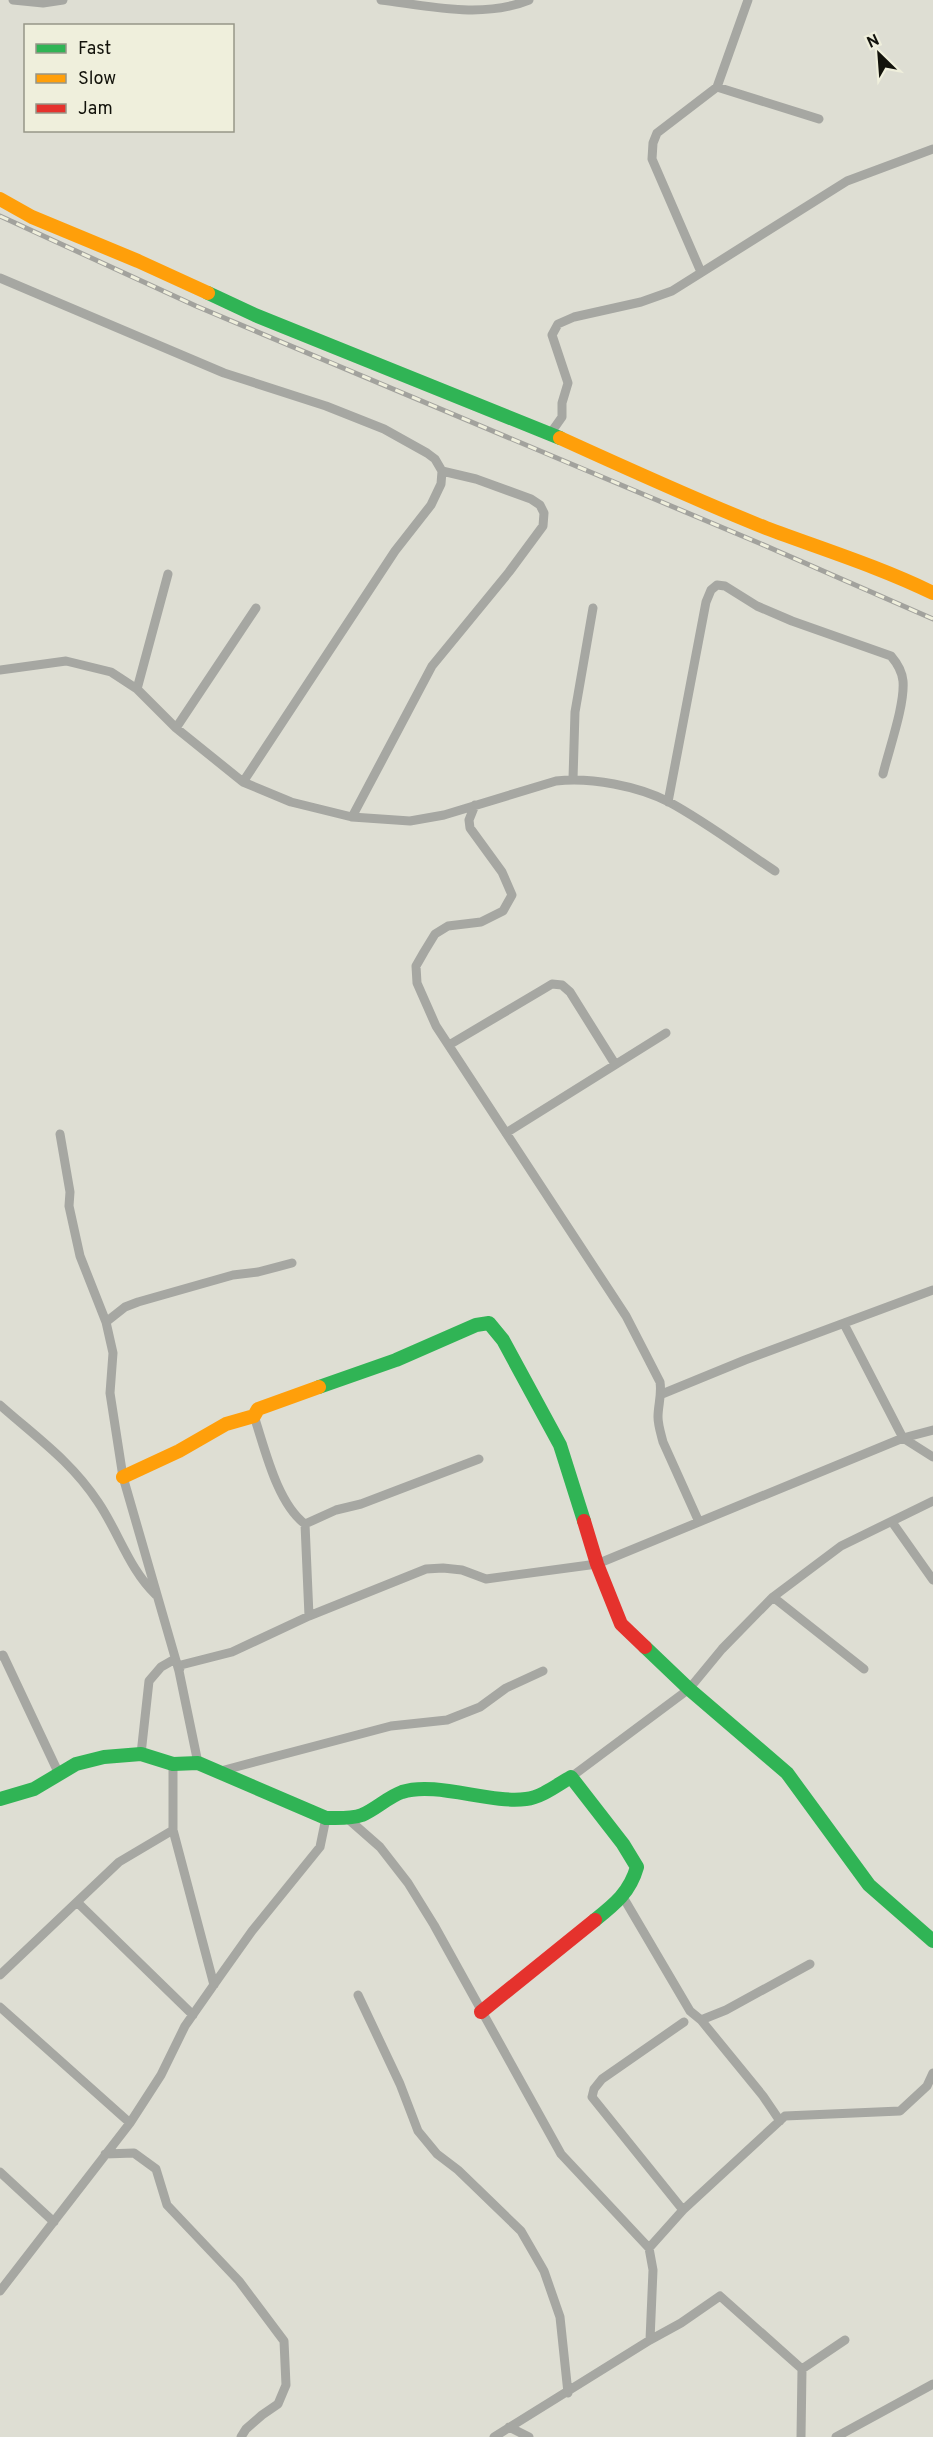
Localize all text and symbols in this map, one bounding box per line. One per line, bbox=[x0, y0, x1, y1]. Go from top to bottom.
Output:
legend bbox=[24, 24, 234, 132]
north arrow bbox=[849, 24, 909, 84]
text: N bbox=[864, 31, 883, 54]
text: Fast bbox=[78, 38, 111, 61]
text: Slow bbox=[78, 68, 116, 91]
text: Jam bbox=[78, 98, 113, 121]

